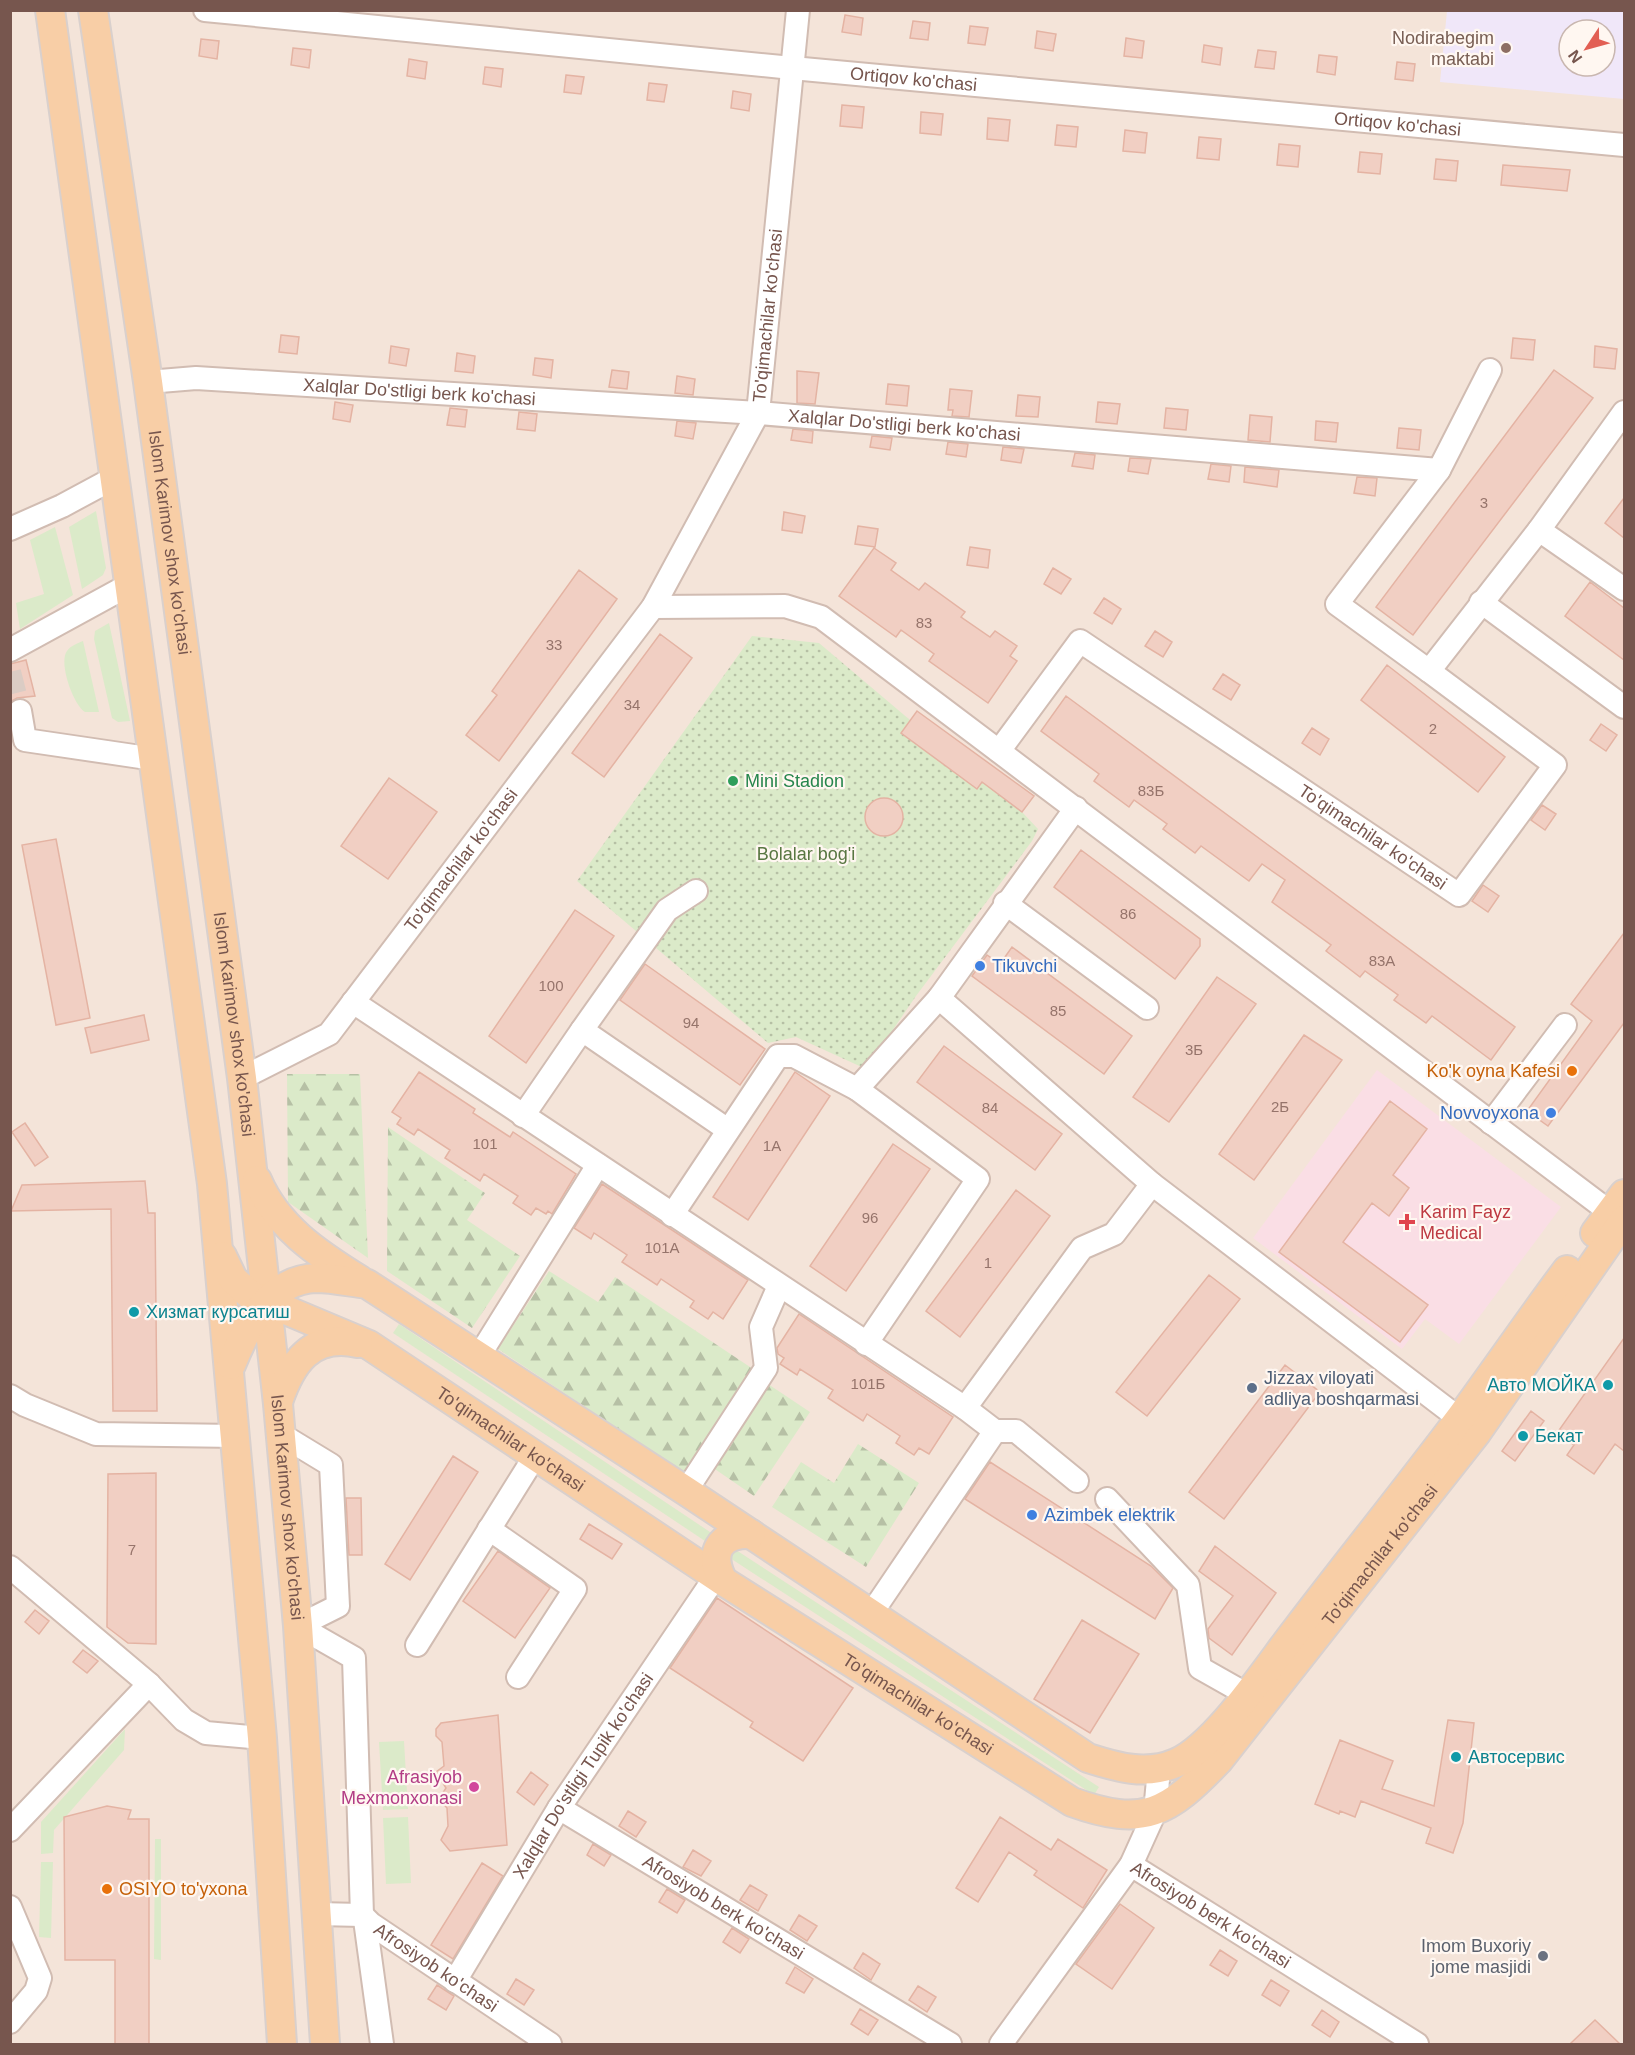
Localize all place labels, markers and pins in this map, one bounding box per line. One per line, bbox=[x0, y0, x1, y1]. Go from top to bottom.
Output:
place label: Nodirabegim maktabi bbox=[1392, 28, 1494, 69]
marker: Nodirabegim maktabi bbox=[1499, 41, 1513, 55]
place label: Mini Stadion bbox=[745, 771, 844, 791]
marker: Mini Stadion bbox=[726, 774, 740, 788]
place label: Tikuvchi bbox=[992, 956, 1057, 976]
marker: Tikuvchi bbox=[973, 959, 987, 973]
place label: Ko'k oyna Kafesi bbox=[1426, 1061, 1560, 1081]
marker: Ko'k oyna Kafesi bbox=[1565, 1064, 1579, 1078]
place label: Novvoyxona bbox=[1440, 1103, 1540, 1123]
marker: Novvoyxona bbox=[1544, 1106, 1558, 1120]
place label: Karim Fayz Medical bbox=[1420, 1202, 1511, 1243]
marker: Karim Fayz Medical bbox=[1398, 1213, 1416, 1231]
place label: Хизмат курсатиш bbox=[146, 1302, 290, 1322]
marker: Хизмат курсатиш bbox=[127, 1305, 141, 1319]
place label: Jizzax viloyati adliya boshqarmasi bbox=[1264, 1368, 1419, 1409]
place label: Авто МОЙКА bbox=[1487, 1374, 1596, 1395]
marker: Авто МОЙКА bbox=[1601, 1378, 1615, 1392]
marker: Jizzax viloyati adliya boshqarmasi bbox=[1245, 1381, 1259, 1395]
place label: Бекат bbox=[1535, 1426, 1583, 1446]
marker: Бекат bbox=[1516, 1429, 1530, 1443]
place label: Azimbek elektrik bbox=[1044, 1505, 1176, 1525]
marker: Azimbek elektrik bbox=[1025, 1508, 1039, 1522]
place label: Автосервис bbox=[1468, 1747, 1565, 1767]
marker: Автосервис bbox=[1449, 1750, 1463, 1764]
place label: Afrasiyob Mexmonxonasi bbox=[341, 1767, 462, 1808]
marker: Afrasiyob Mexmonxonasi bbox=[467, 1780, 481, 1794]
place label: OSIYO to'yxona bbox=[119, 1879, 248, 1899]
marker: OSIYO to'yxona bbox=[100, 1882, 114, 1896]
place label: Imom Buxoriy jome masjidi bbox=[1421, 1936, 1531, 1977]
marker: Imom Buxoriy jome masjidi bbox=[1536, 1949, 1550, 1963]

